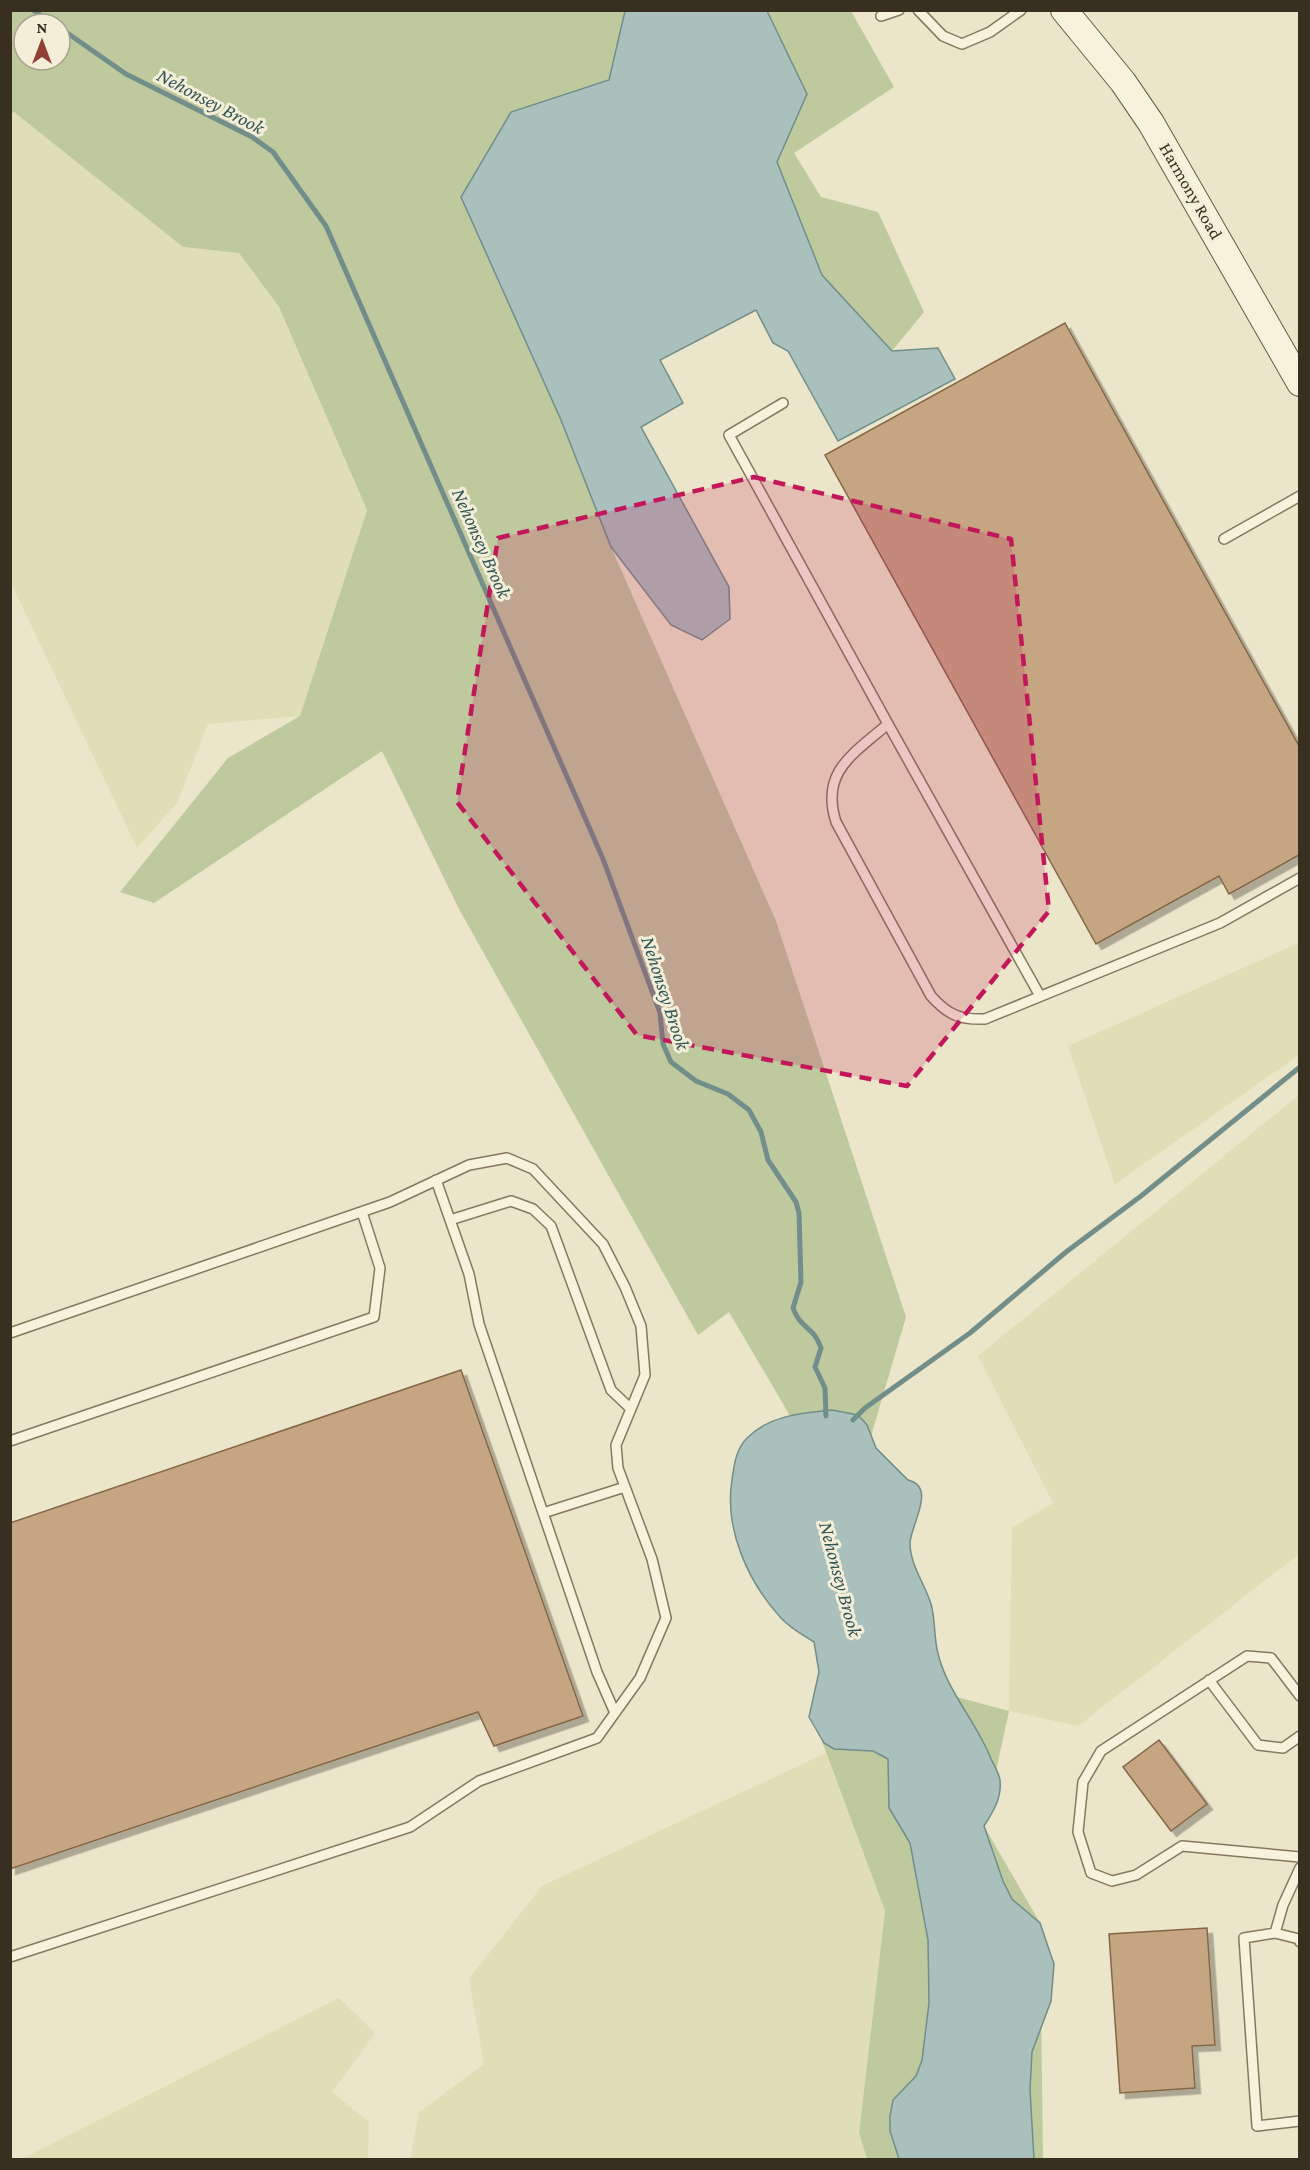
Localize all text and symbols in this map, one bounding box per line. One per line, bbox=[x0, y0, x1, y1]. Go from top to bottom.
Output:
north arrow bbox=[12, 12, 72, 72]
text: N bbox=[37, 19, 48, 36]
water label: Nehonsey Brook bbox=[153, 64, 269, 140]
street label: Harmony Road bbox=[1155, 139, 1227, 243]
water label: Nehonsey Brook bbox=[447, 485, 517, 603]
water label: Nehonsey Brook bbox=[636, 933, 695, 1054]
water label: Nehonsey Brook bbox=[814, 1519, 867, 1640]

